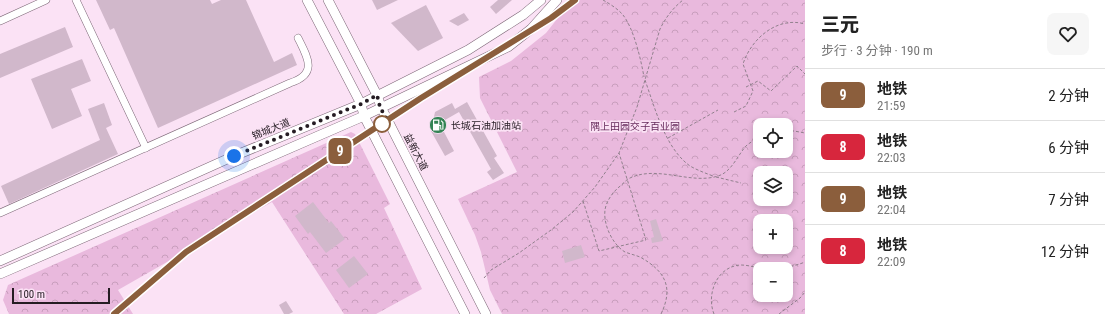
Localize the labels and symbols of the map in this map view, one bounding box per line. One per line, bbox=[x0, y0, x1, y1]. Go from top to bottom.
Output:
unlabelled marker bbox=[373, 115, 391, 133]
fuel station icon: 长城石油加油站 bbox=[428, 115, 448, 135]
street label: 锦城大道 bbox=[250, 116, 292, 142]
place label: 长城石油加油站 bbox=[451, 120, 521, 131]
park label: 隅上田园交子百业园 bbox=[590, 121, 680, 132]
street label: 益新大道 bbox=[402, 132, 430, 172]
line badge: 9 bbox=[327, 138, 353, 164]
your location bbox=[224, 146, 244, 166]
scale bar bbox=[12, 286, 110, 305]

